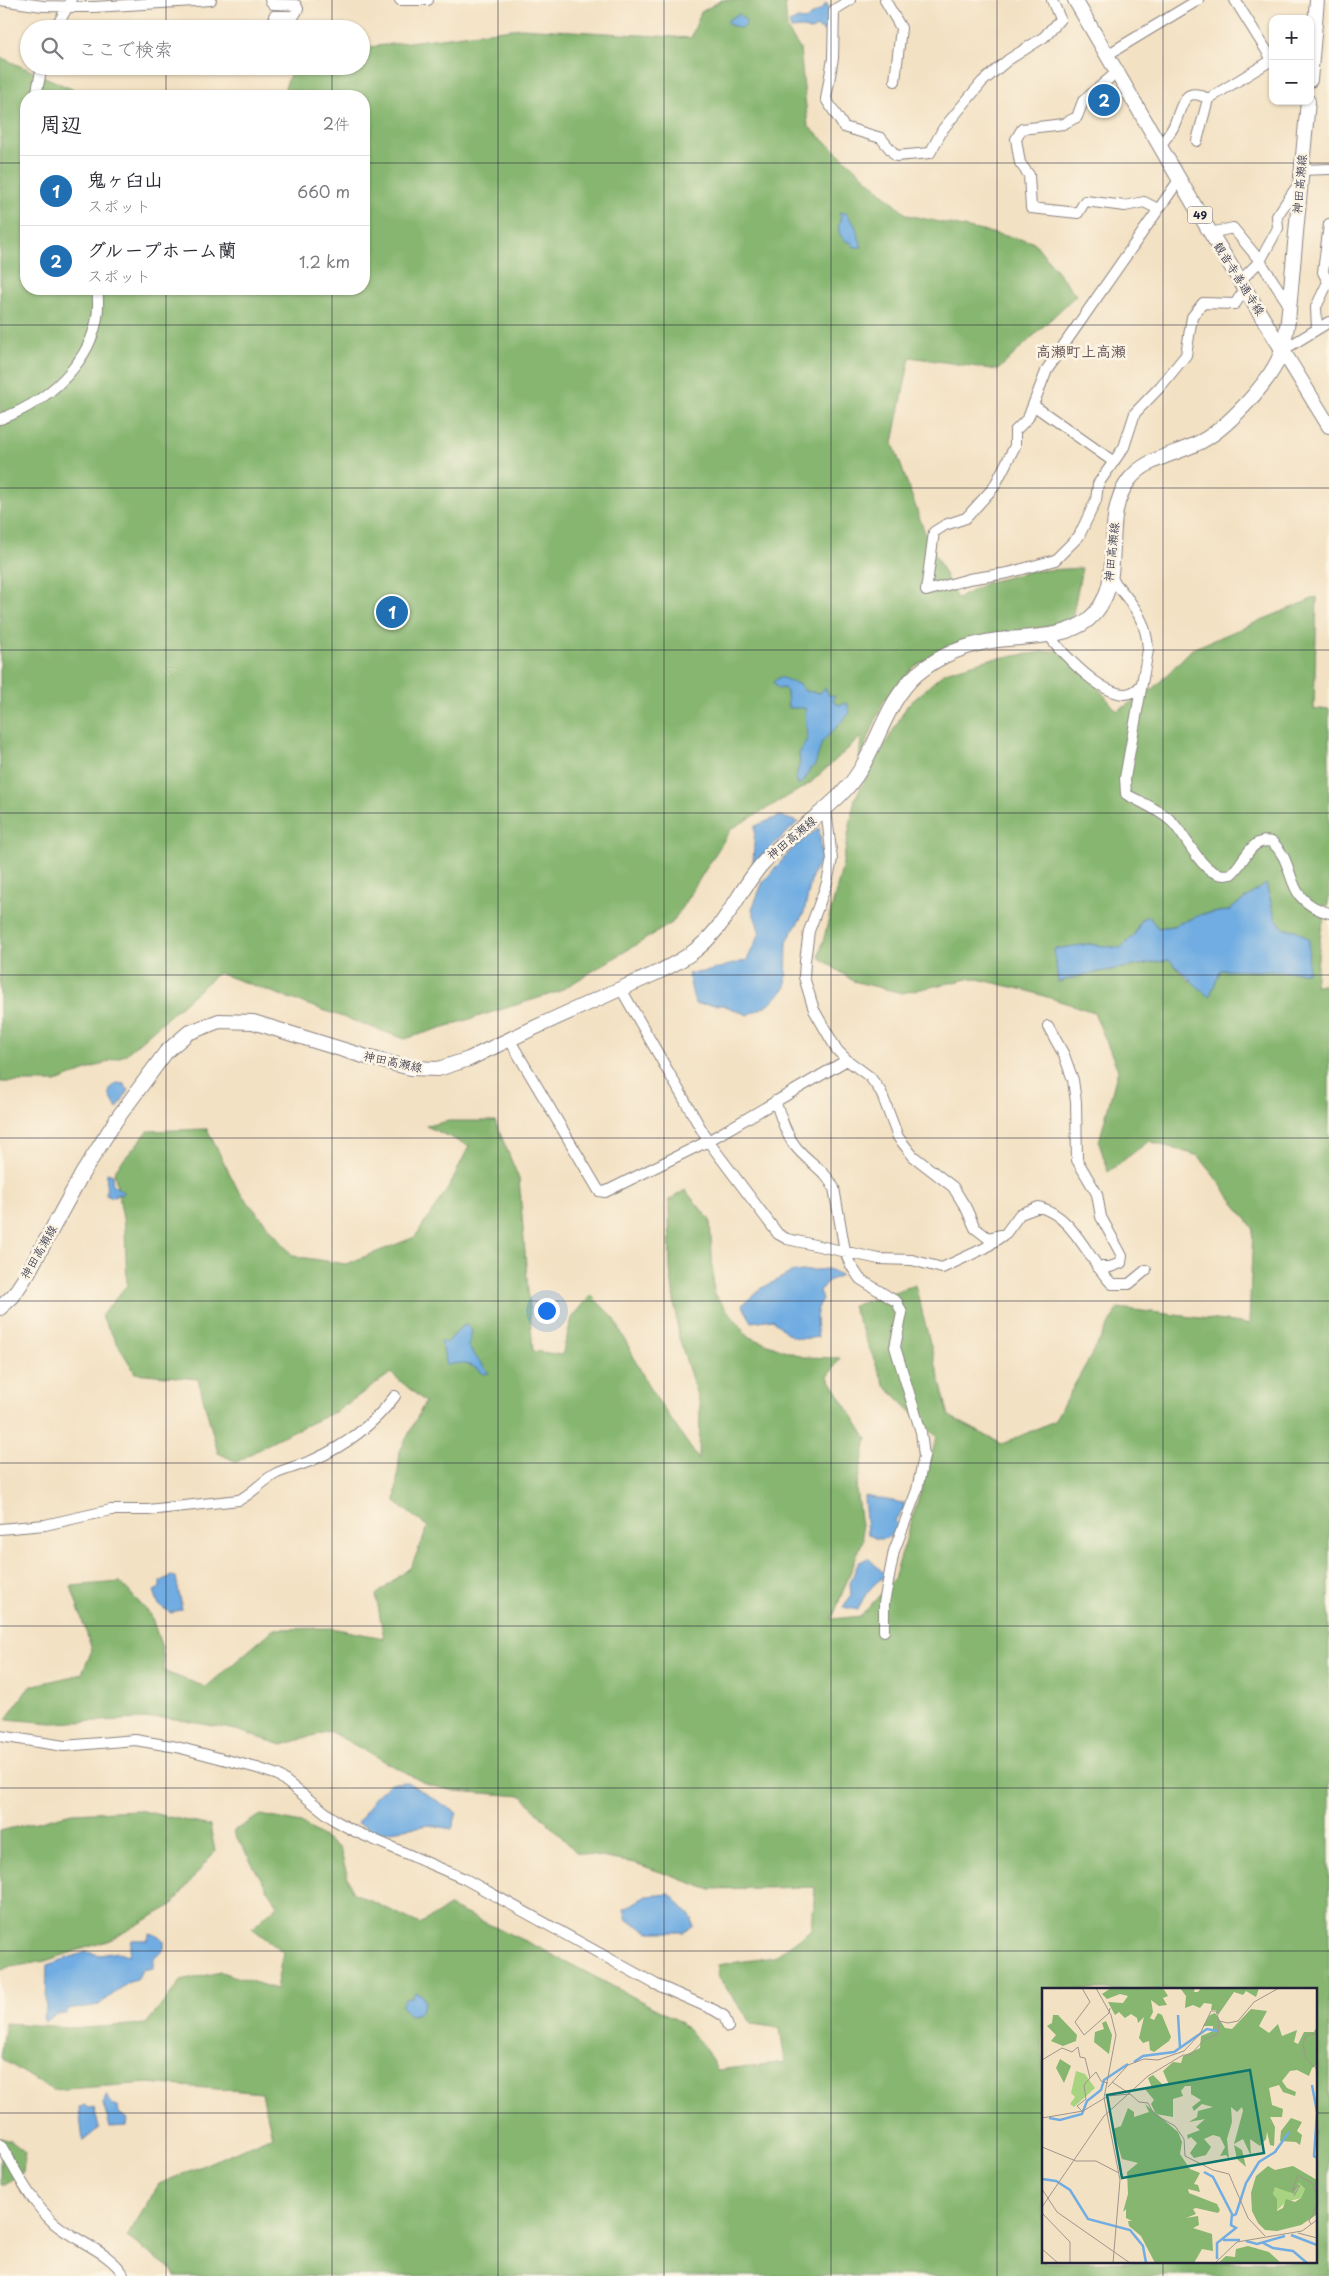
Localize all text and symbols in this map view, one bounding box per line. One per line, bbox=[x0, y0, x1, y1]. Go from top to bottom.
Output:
map controls bbox=[1269, 15, 1314, 105]
button: + bbox=[1269, 15, 1314, 60]
search box bbox=[20, 20, 370, 75]
icon: search bbox=[38, 34, 66, 62]
text: ここで検索 bbox=[78, 34, 173, 62]
button: − bbox=[1269, 60, 1314, 105]
pin: 2 bbox=[1088, 81, 1120, 119]
text: 周辺 bbox=[40, 107, 82, 139]
text: 2件 bbox=[323, 111, 350, 135]
street label: 神田高瀬線 bbox=[1287, 153, 1311, 215]
text: 鬼ヶ臼山 bbox=[87, 165, 163, 193]
text: 1 bbox=[52, 179, 60, 203]
text: 660 m bbox=[297, 179, 350, 203]
text: スポット bbox=[87, 193, 151, 217]
road number: 49 bbox=[1188, 206, 1212, 224]
text: グループホーム蘭 bbox=[87, 235, 237, 263]
street label: 観音寺善通寺線 bbox=[1210, 238, 1270, 319]
text: 2 bbox=[50, 249, 62, 273]
text: 1.2 km bbox=[299, 249, 350, 273]
text: スポット bbox=[87, 263, 151, 287]
district label: 高瀬町上高瀬 bbox=[1036, 339, 1126, 362]
street label: 神田高瀬線 bbox=[1099, 521, 1123, 583]
pin: 1 bbox=[376, 593, 408, 631]
street label: 神田高瀬線 bbox=[763, 811, 820, 863]
street label: 神田高瀬線 bbox=[362, 1046, 424, 1076]
street label: 神田高瀬線 bbox=[15, 1221, 61, 1282]
your location bbox=[534, 1298, 560, 1324]
inset map bbox=[1042, 1988, 1316, 2264]

